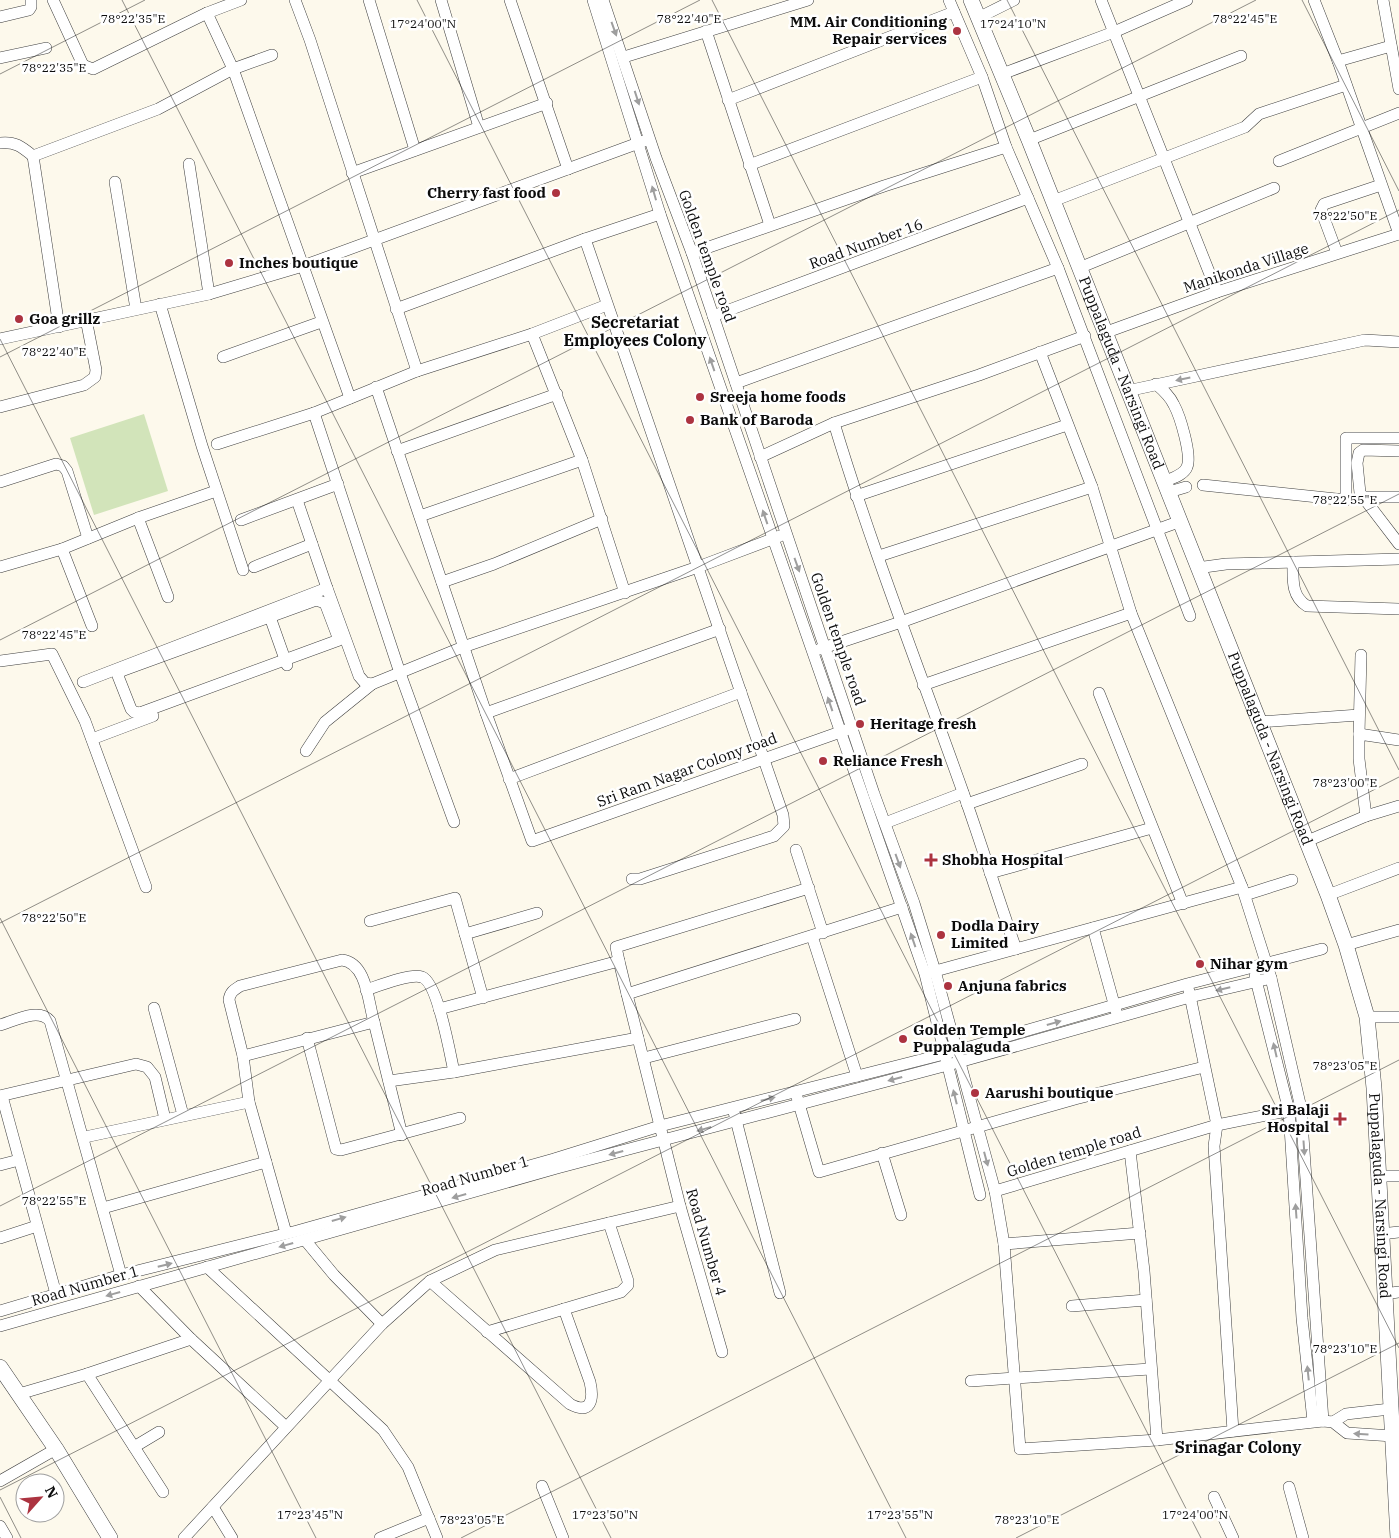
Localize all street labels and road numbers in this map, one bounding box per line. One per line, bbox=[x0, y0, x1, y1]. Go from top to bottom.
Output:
street label: Golden temple road bbox=[675, 187, 740, 325]
street label: Road Number 16 bbox=[806, 214, 925, 273]
street label: Manikonda Village bbox=[1181, 238, 1311, 297]
street label: Puppalaguda - Narsingi Road bbox=[1075, 273, 1168, 472]
street label: Golden temple road bbox=[807, 570, 870, 708]
street label: Puppalaguda - Narsingi Road bbox=[1224, 649, 1317, 848]
street label: Sri Ram Nagar Colony road bbox=[594, 728, 779, 811]
street label: Puppalaguda - Narsingi Road bbox=[1365, 1092, 1395, 1299]
street label: Golden temple road bbox=[1004, 1122, 1143, 1181]
street label: Road Number 1 bbox=[419, 1151, 531, 1200]
street label: Road Number 4 bbox=[682, 1186, 731, 1298]
street label: Road Number 1 bbox=[29, 1261, 141, 1310]

